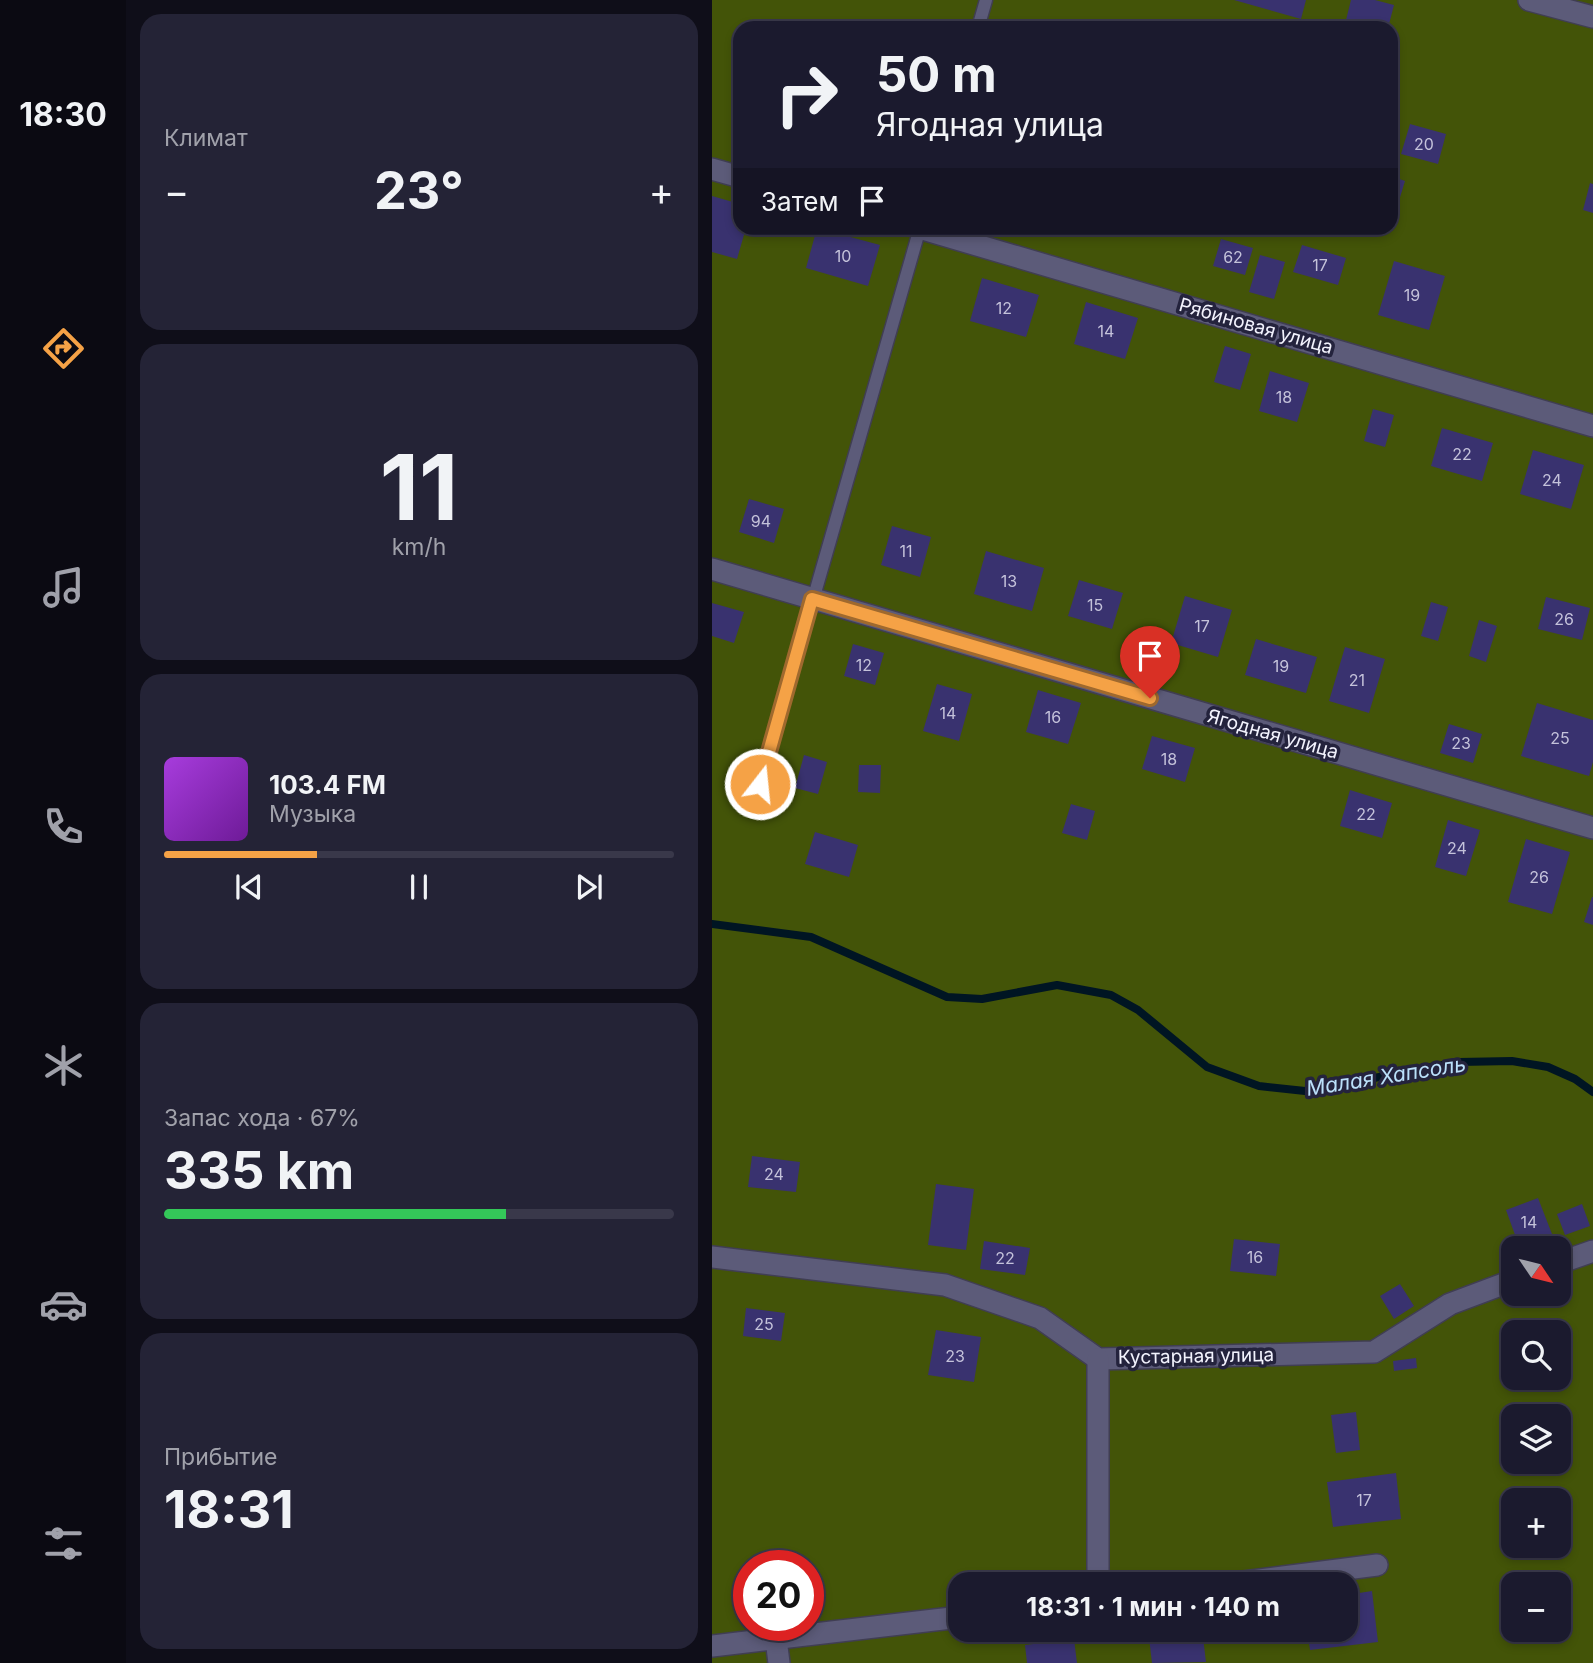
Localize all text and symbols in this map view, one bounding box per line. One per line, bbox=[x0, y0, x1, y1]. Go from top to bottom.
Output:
text: 50 m bbox=[876, 45, 997, 104]
icon: right bbox=[761, 49, 852, 140]
text: 18:30 bbox=[19, 95, 107, 134]
text: Ягодная улица bbox=[876, 105, 1104, 144]
text: Климат bbox=[164, 124, 248, 152]
house number: 20 bbox=[1414, 134, 1434, 154]
text: 23° bbox=[374, 159, 464, 222]
text: − bbox=[164, 168, 189, 214]
text: + bbox=[649, 168, 674, 214]
icon: arrive bbox=[853, 182, 891, 220]
text: Затем bbox=[761, 186, 839, 217]
house number: 10 bbox=[835, 246, 851, 266]
house number: 62 bbox=[1223, 247, 1243, 267]
house number: 17 bbox=[1312, 255, 1328, 275]
house number: 19 bbox=[1404, 285, 1420, 305]
street label: Рябиновая улица bbox=[1176, 293, 1336, 359]
house number: 12 bbox=[996, 298, 1012, 318]
house number: 14 bbox=[1098, 321, 1114, 341]
icon: directions bbox=[39, 324, 88, 373]
house number: 18 bbox=[1276, 387, 1292, 407]
text: 11 bbox=[380, 432, 458, 542]
house number: 22 bbox=[1452, 444, 1472, 464]
house number: 24 bbox=[1542, 470, 1562, 490]
house number: 94 bbox=[751, 511, 771, 531]
text: km/h bbox=[392, 533, 446, 561]
house number: 11 bbox=[899, 541, 913, 561]
icon: music bbox=[39, 563, 88, 612]
house number: 13 bbox=[1001, 571, 1017, 591]
house number: 15 bbox=[1087, 595, 1103, 615]
house number: 26 bbox=[1554, 609, 1574, 629]
house number: 17 bbox=[1194, 616, 1210, 636]
pin bbox=[1120, 626, 1180, 698]
icon: arrive bbox=[1131, 637, 1169, 675]
house number: 12 bbox=[856, 655, 872, 675]
house number: 19 bbox=[1273, 656, 1289, 676]
house number: 21 bbox=[1349, 670, 1365, 690]
house number: 14 bbox=[940, 703, 956, 723]
street label: Ягодная улица bbox=[1205, 704, 1341, 764]
house number: 16 bbox=[1045, 707, 1061, 727]
house number: 25 bbox=[1550, 728, 1570, 748]
house number: 23 bbox=[1451, 733, 1471, 753]
position arrow bbox=[723, 747, 797, 821]
house number: 18 bbox=[1161, 749, 1177, 769]
text: 103.4 FM bbox=[269, 769, 386, 800]
text: Музыка bbox=[269, 800, 356, 828]
icon: phone bbox=[39, 802, 88, 851]
house number: 22 bbox=[1356, 804, 1376, 824]
house number: 24 bbox=[1447, 838, 1467, 858]
house number: 26 bbox=[1529, 867, 1549, 887]
icon: previous bbox=[230, 868, 268, 906]
icon: pause bbox=[400, 868, 438, 906]
icon: next bbox=[570, 868, 608, 906]
icon: climate bbox=[39, 1041, 88, 1090]
water label: Малая Хапсоль bbox=[1304, 1051, 1468, 1101]
text: Запас хода · 67% bbox=[164, 1104, 360, 1132]
text: 335 km bbox=[164, 1139, 354, 1202]
house number: 24 bbox=[764, 1164, 784, 1184]
house number: 14 bbox=[1521, 1212, 1537, 1232]
north arrow bbox=[1501, 1236, 1571, 1306]
map controls bbox=[1501, 1236, 1571, 1642]
house number: 16 bbox=[1247, 1247, 1263, 1267]
house number: 22 bbox=[995, 1248, 1015, 1268]
icon: car bbox=[39, 1280, 88, 1329]
house number: 25 bbox=[754, 1314, 774, 1334]
button: search bbox=[1501, 1320, 1571, 1390]
street label: Кустарная улица bbox=[1118, 1343, 1274, 1369]
house number: 23 bbox=[945, 1346, 965, 1366]
button: layers bbox=[1501, 1404, 1571, 1474]
text: Прибытие bbox=[164, 1443, 277, 1471]
text: 18:31 bbox=[164, 1478, 294, 1541]
button: + bbox=[1501, 1488, 1571, 1558]
house number: 17 bbox=[1356, 1490, 1372, 1510]
icon: filters bbox=[39, 1519, 88, 1568]
speed limit sign: 20 bbox=[733, 1550, 824, 1641]
button: − bbox=[1501, 1572, 1571, 1642]
text: 18:31 · 1 мин · 140 m bbox=[1026, 1591, 1280, 1622]

